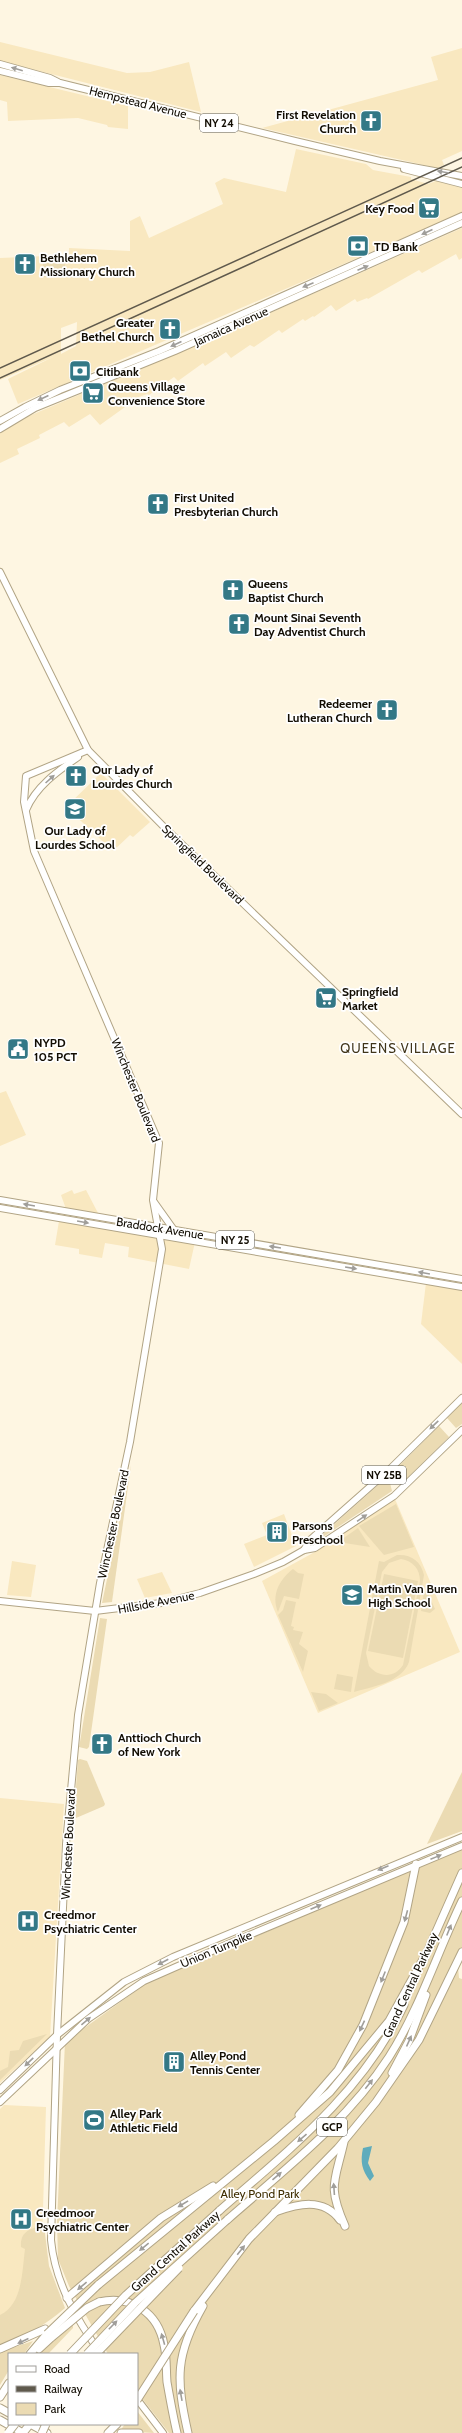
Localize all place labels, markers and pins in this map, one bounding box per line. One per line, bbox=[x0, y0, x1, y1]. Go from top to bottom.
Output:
place label: First Revelation Church bbox=[276, 107, 356, 136]
church icon: First Revelation Church bbox=[358, 108, 384, 134]
supermarket icon: Key Food bbox=[416, 195, 442, 221]
place label: Key Food bbox=[365, 201, 414, 216]
bank icon: TD Bank bbox=[345, 233, 371, 259]
place label: TD Bank bbox=[374, 239, 418, 254]
place label: Bethlehem Missionary Church bbox=[40, 250, 135, 279]
church icon: Bethlehem Missionary Church bbox=[12, 251, 38, 277]
place label: Greater Bethel Church bbox=[81, 315, 154, 344]
church icon: Greater Bethel Church bbox=[157, 316, 183, 342]
bank icon: Citibank bbox=[67, 358, 93, 384]
place label: Citibank bbox=[96, 364, 139, 379]
place label: Queens Village Convenience Store bbox=[108, 379, 205, 408]
supermarket icon: Queens Village Convenience Store bbox=[80, 380, 106, 406]
place label: First United Presbyterian Church bbox=[174, 490, 278, 519]
church icon: First United Presbyterian Church bbox=[145, 491, 171, 517]
place label: Queens Baptist Church bbox=[248, 576, 324, 605]
church icon: Queens Baptist Church bbox=[220, 577, 246, 603]
place label: Mount Sinai Seventh Day Adventist Church bbox=[254, 610, 366, 639]
church icon: Mount Sinai Seventh Day Adventist Church bbox=[226, 611, 252, 637]
place label: Redeemer Lutheran Church bbox=[287, 696, 372, 725]
church icon: Redeemer Lutheran Church bbox=[374, 697, 400, 723]
place label: Our Lady of Lourdes Church bbox=[92, 762, 172, 791]
church icon: Our Lady of Lourdes Church bbox=[63, 763, 89, 789]
school or university icon: Our Lady of Lourdes School bbox=[62, 796, 88, 822]
place label: Our Lady of Lourdes School bbox=[35, 823, 115, 852]
place label: Springfield Market bbox=[342, 984, 399, 1013]
supermarket icon: Springfield Market bbox=[313, 985, 339, 1011]
place label: NYPD 105 PCT bbox=[34, 1035, 78, 1064]
public building icon: NYPD 105 PCT bbox=[5, 1036, 31, 1062]
place label: Parsons Preschool bbox=[292, 1518, 343, 1547]
building icon: Parsons Preschool bbox=[264, 1519, 290, 1545]
place label: Martin Van Buren High School bbox=[368, 1581, 457, 1610]
school or university icon: Martin Van Buren High School bbox=[339, 1582, 365, 1608]
place label: Anttioch Church of New York bbox=[118, 1730, 201, 1759]
church icon: Anttioch Church of New York bbox=[89, 1731, 115, 1757]
place label: Creedmor Psychiatric Center bbox=[44, 1907, 137, 1936]
hospital icon: Creedmor Psychiatric Center bbox=[15, 1908, 41, 1934]
place label: Alley Pond Tennis Center bbox=[190, 2048, 260, 2077]
building icon: Alley Pond Tennis Center bbox=[161, 2049, 187, 2075]
place label: Alley Park Athletic Field bbox=[110, 2106, 178, 2135]
sports icon: Alley Park Athletic Field bbox=[81, 2107, 107, 2133]
place label: Creedmoor Psychiatric Center bbox=[36, 2205, 129, 2234]
hospital icon: Creedmoor Psychiatric Center bbox=[8, 2206, 34, 2232]

